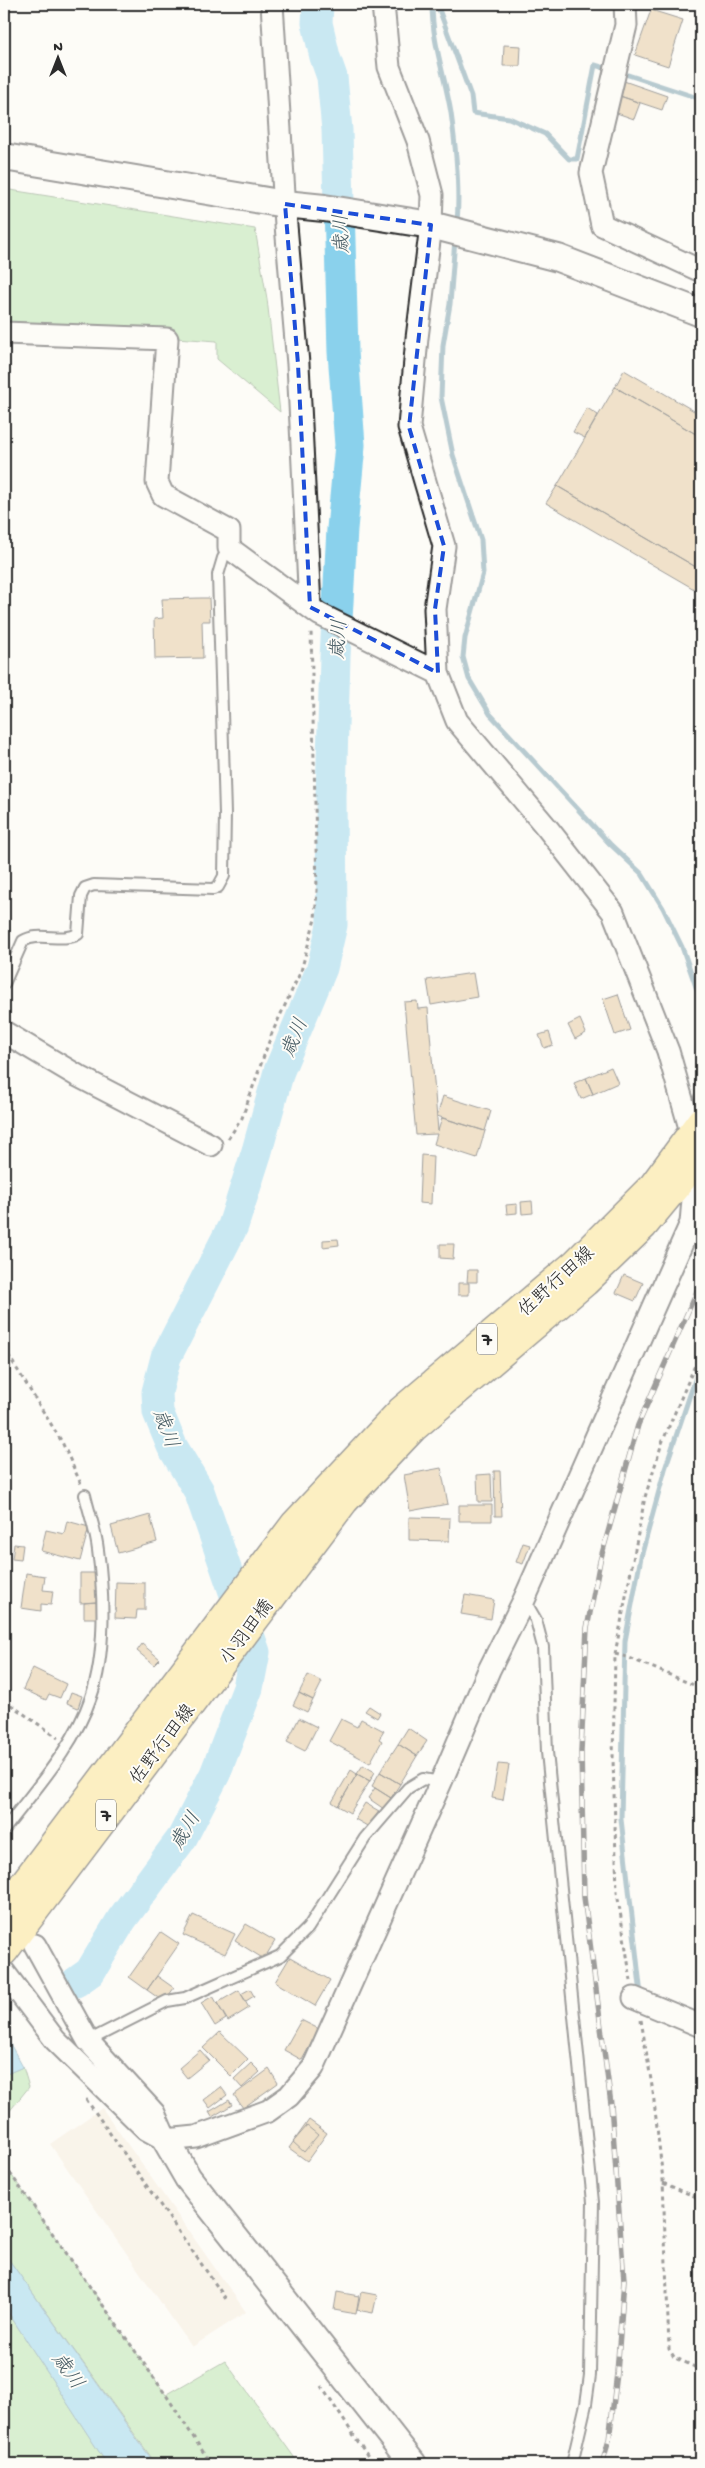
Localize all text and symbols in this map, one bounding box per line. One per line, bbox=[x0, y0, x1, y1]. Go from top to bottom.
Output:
north arrow bbox=[32, 32, 82, 82]
text: N bbox=[53, 39, 63, 56]
water label: 歳川 bbox=[329, 213, 356, 254]
water label: 歳川 bbox=[326, 618, 353, 660]
water label: 歳川 bbox=[276, 1015, 315, 1061]
street label: 佐野行田線 bbox=[514, 1242, 600, 1323]
road number: 7 bbox=[477, 1324, 497, 1355]
water label: 歳川 bbox=[146, 1406, 183, 1452]
street label: 小羽田橋 bbox=[215, 1595, 280, 1670]
street label: 佐野行田線 bbox=[125, 1700, 202, 1790]
road number: 7 bbox=[96, 1800, 116, 1830]
water label: 歳川 bbox=[165, 1808, 207, 1855]
water label: 歳川 bbox=[45, 2348, 89, 2395]

